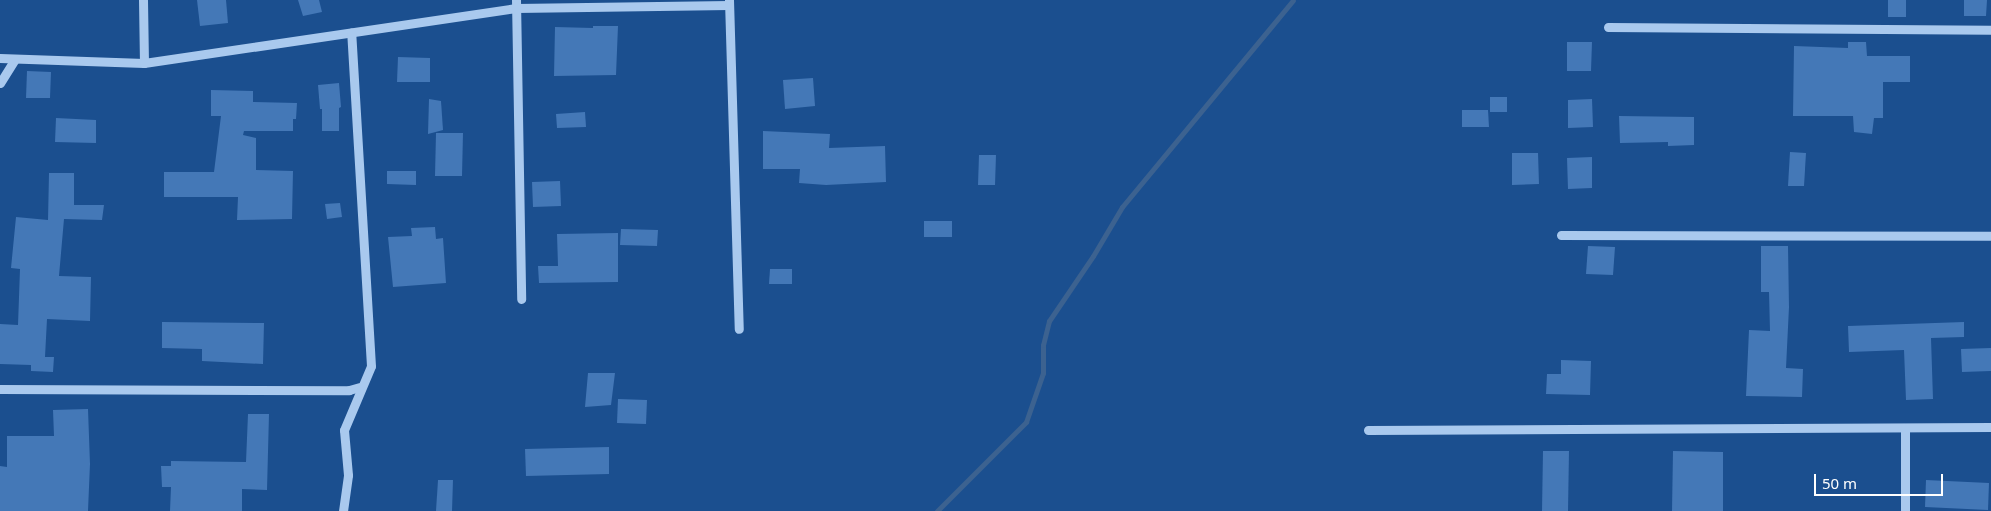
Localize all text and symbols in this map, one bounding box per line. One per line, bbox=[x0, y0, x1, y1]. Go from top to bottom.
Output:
scale bar bbox=[1816, 464, 1945, 496]
text: 50 m bbox=[1822, 473, 1857, 493]

